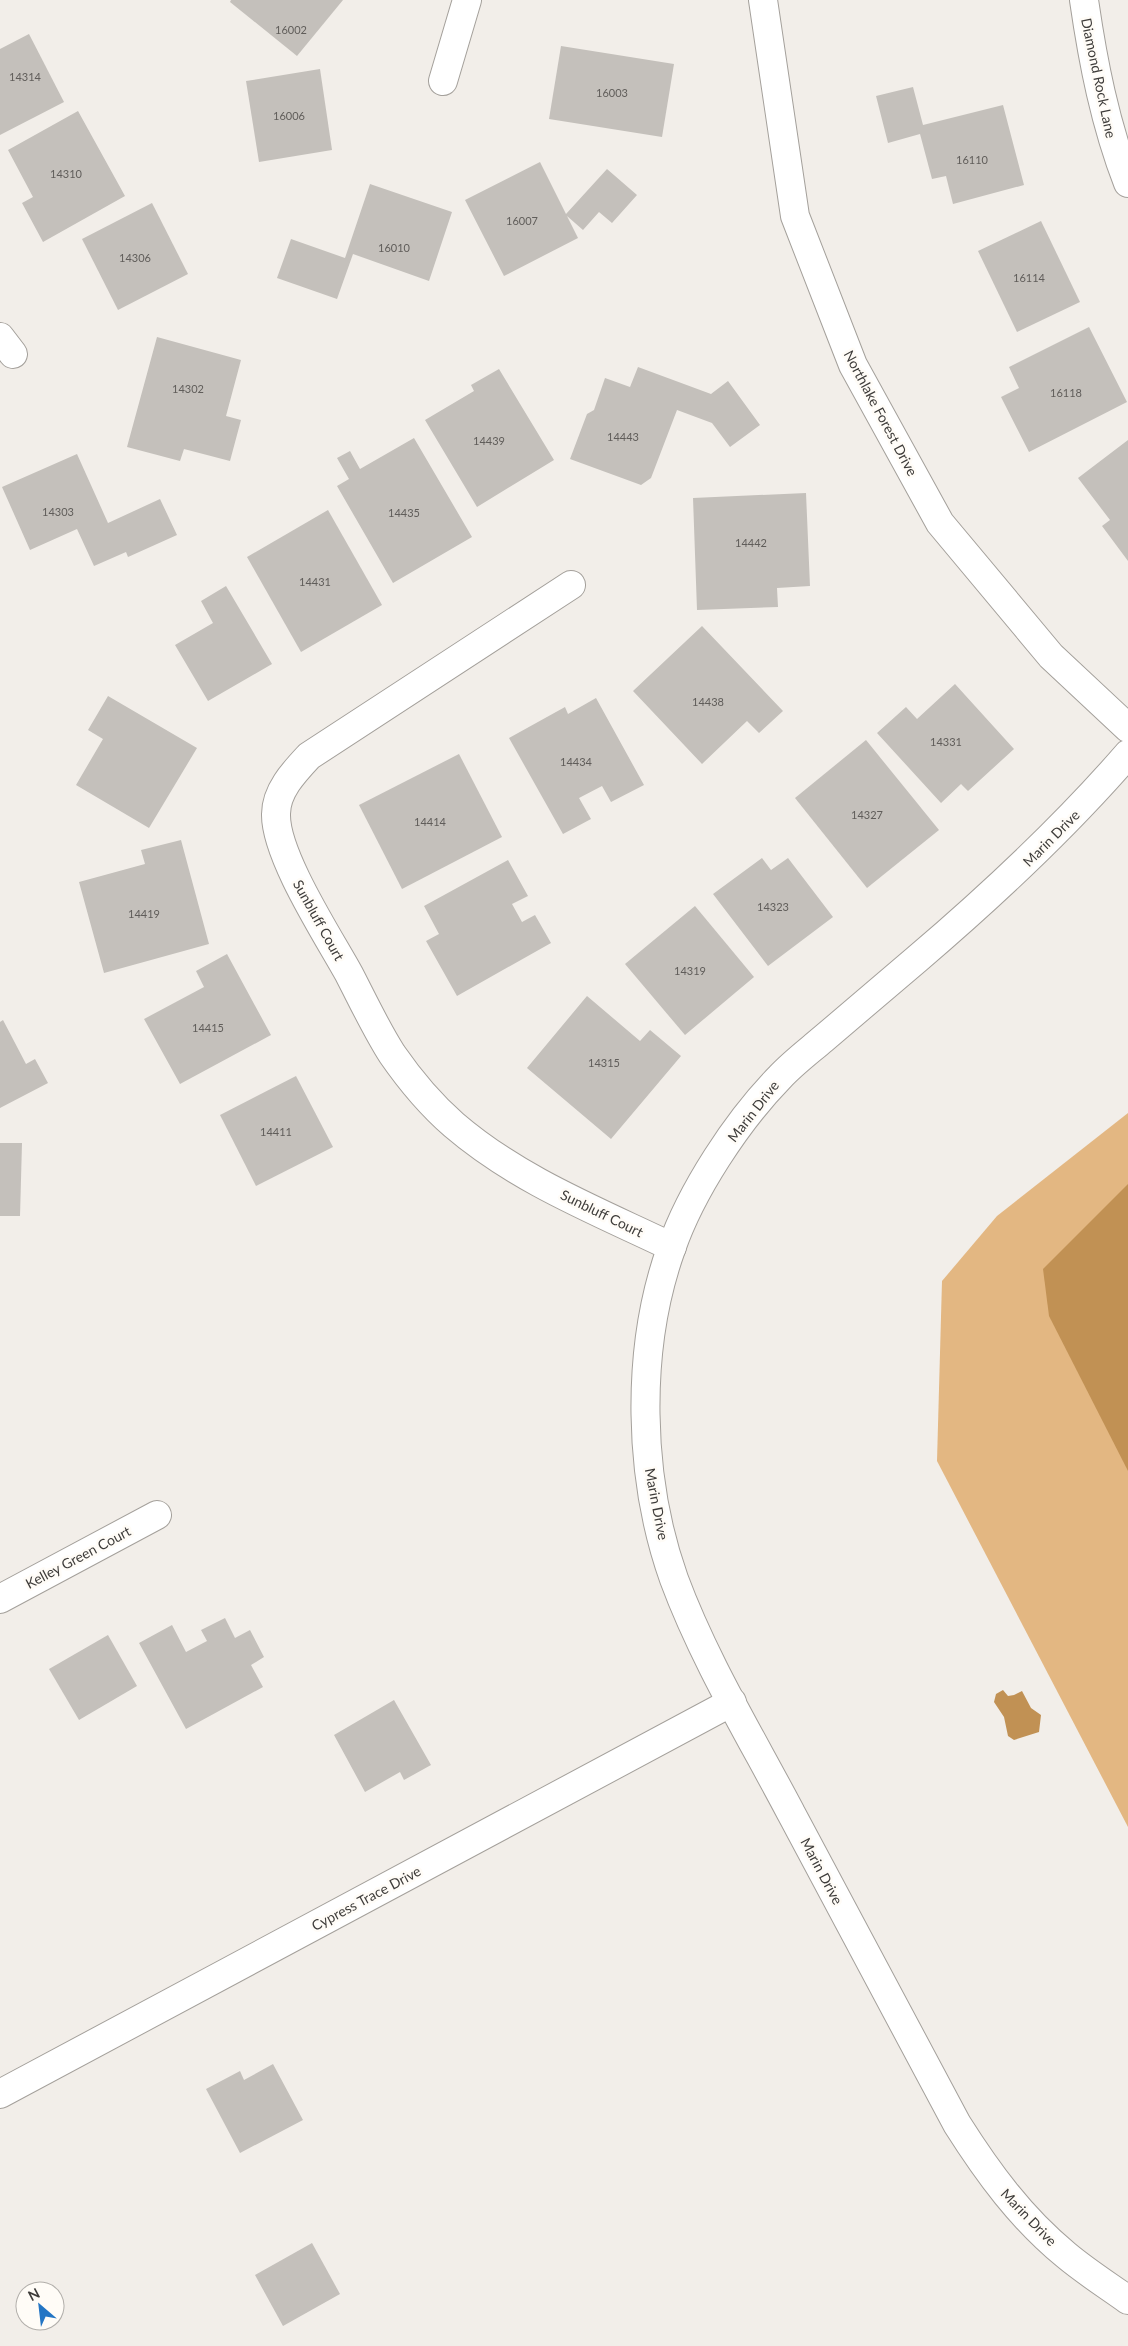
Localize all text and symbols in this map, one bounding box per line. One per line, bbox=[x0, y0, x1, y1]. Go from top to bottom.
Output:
street label: Diamond Rock Lane bbox=[1078, 16, 1120, 140]
house number: 16002 bbox=[275, 23, 307, 36]
house number: 14314 bbox=[9, 70, 42, 83]
house number: 16003 bbox=[596, 86, 628, 99]
house number: 16006 bbox=[273, 109, 305, 122]
house number: 16110 bbox=[956, 153, 989, 166]
house number: 14310 bbox=[50, 167, 83, 180]
house number: 16007 bbox=[506, 214, 538, 227]
house number: 16010 bbox=[378, 241, 411, 254]
house number: 14306 bbox=[119, 251, 151, 264]
house number: 16114 bbox=[1013, 271, 1046, 284]
street label: Northlake Forest Drive bbox=[841, 347, 921, 479]
house number: 14302 bbox=[172, 382, 204, 395]
house number: 16118 bbox=[1050, 386, 1082, 399]
house number: 14443 bbox=[607, 430, 639, 443]
house number: 14439 bbox=[473, 434, 505, 447]
house number: 14303 bbox=[42, 505, 74, 518]
house number: 14435 bbox=[388, 506, 420, 519]
house number: 14442 bbox=[735, 536, 767, 549]
house number: 14431 bbox=[299, 575, 331, 588]
house number: 14438 bbox=[692, 695, 724, 708]
house number: 14331 bbox=[930, 735, 962, 748]
house number: 14434 bbox=[560, 755, 593, 768]
street label: Marin Drive bbox=[1019, 806, 1083, 870]
house number: 14327 bbox=[851, 808, 883, 821]
house number: 14414 bbox=[414, 815, 447, 828]
street label: Sunbluff Court bbox=[290, 877, 348, 963]
house number: 14323 bbox=[757, 900, 789, 913]
house number: 14419 bbox=[128, 907, 160, 920]
house number: 14319 bbox=[674, 964, 706, 977]
house number: 14415 bbox=[192, 1021, 224, 1034]
house number: 14315 bbox=[588, 1056, 620, 1069]
street label: Marin Drive bbox=[724, 1077, 782, 1145]
house number: 14411 bbox=[260, 1125, 292, 1138]
street label: Sunbluff Court bbox=[558, 1186, 646, 1240]
street label: Marin Drive bbox=[642, 1467, 672, 1541]
street label: Kelley Green Court bbox=[23, 1522, 133, 1592]
street label: Marin Drive bbox=[797, 1835, 847, 1907]
street label: Cypress Trace Drive bbox=[308, 1862, 424, 1934]
street label: Marin Drive bbox=[998, 2185, 1060, 2249]
north arrow bbox=[15, 2281, 65, 2331]
text: N bbox=[25, 2284, 42, 2304]

